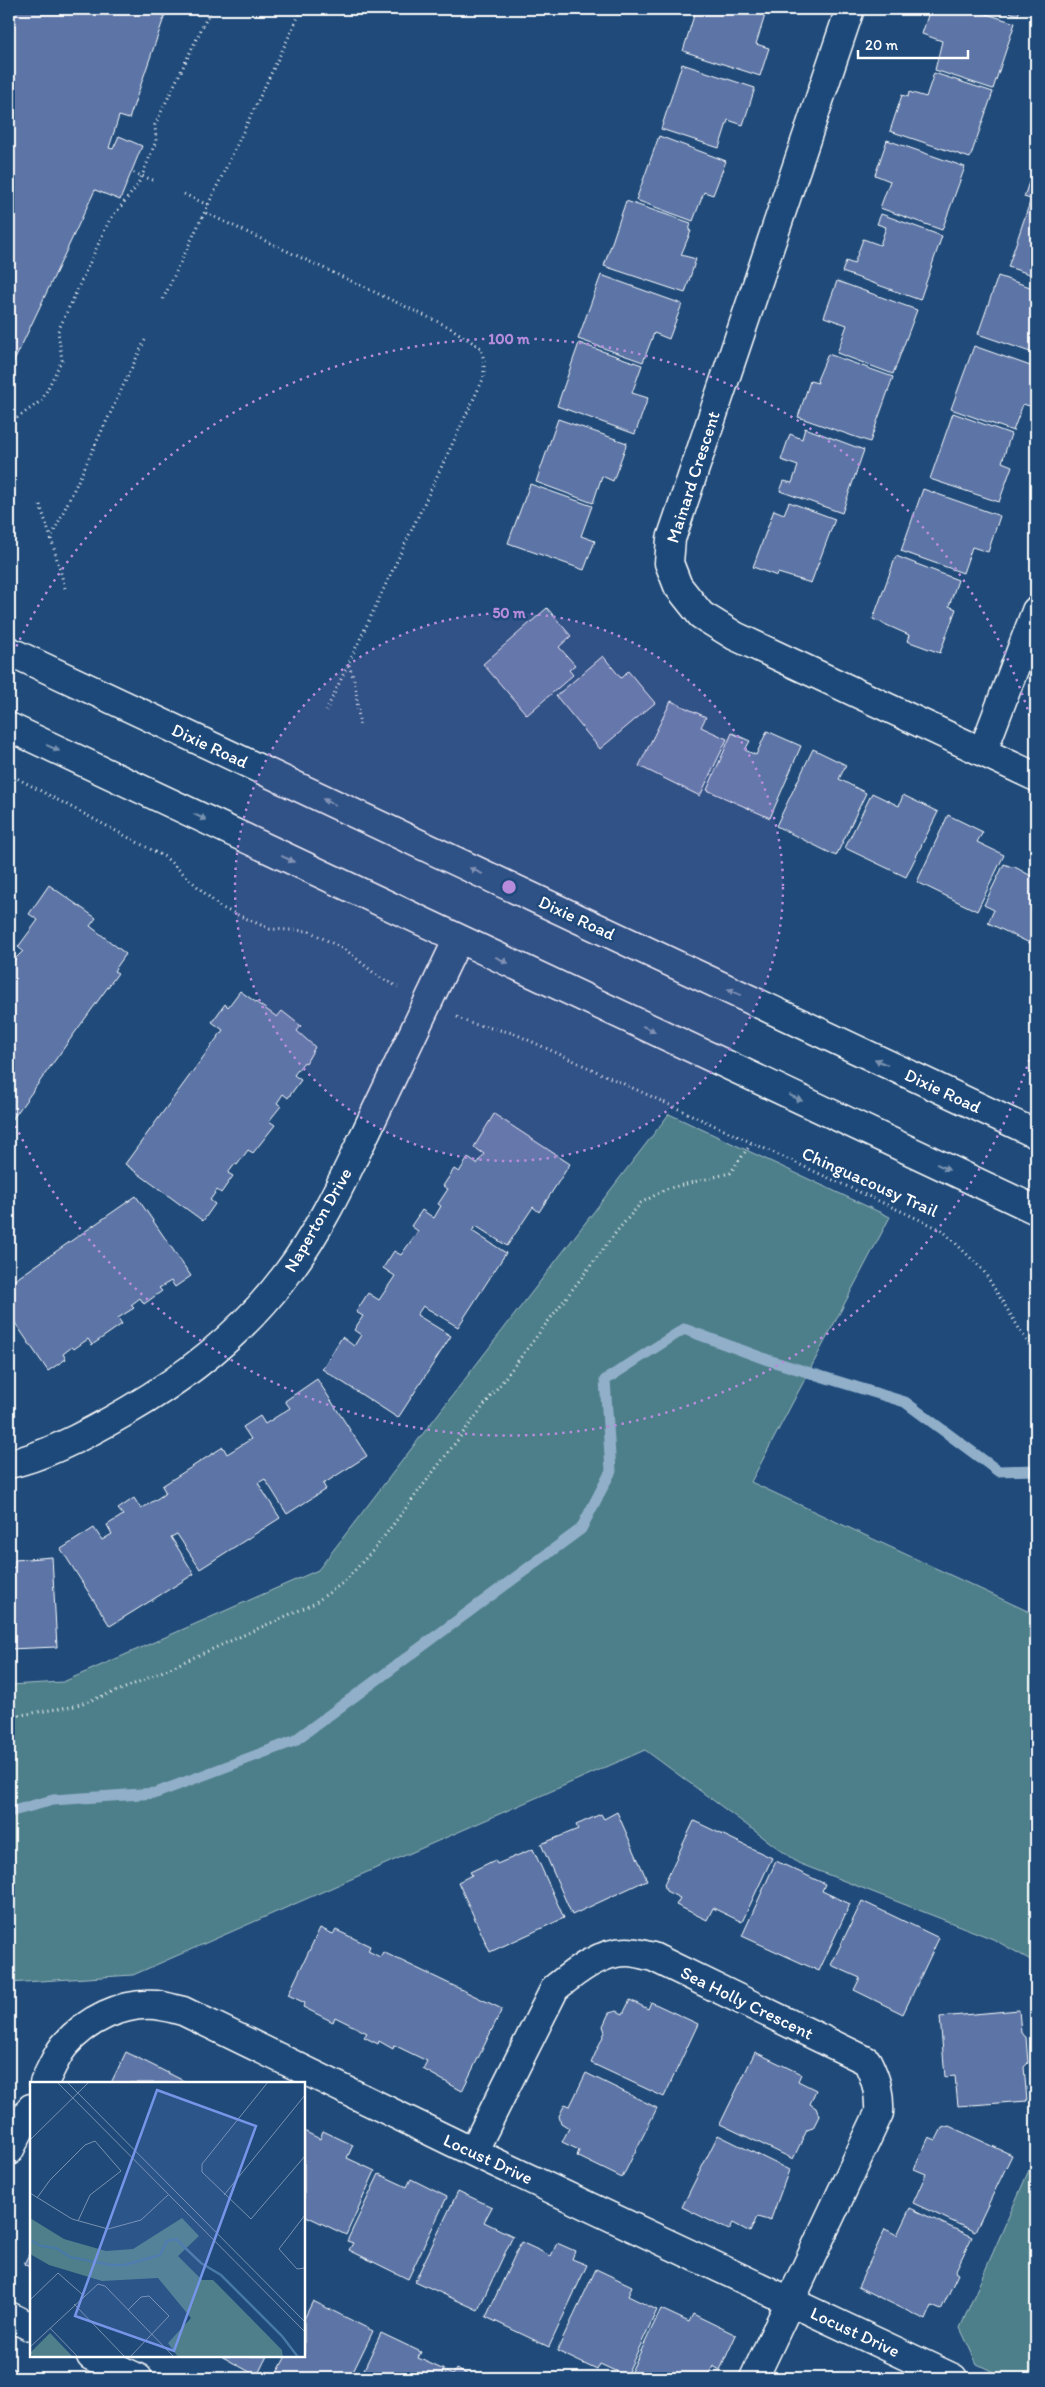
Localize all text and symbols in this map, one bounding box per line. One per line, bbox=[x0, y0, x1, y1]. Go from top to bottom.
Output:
scale bar bbox=[858, 28, 968, 60]
text: 20 m bbox=[865, 36, 899, 54]
text: 100 m bbox=[488, 330, 530, 348]
street label: Mainard Crescent bbox=[661, 408, 725, 546]
text: 50 m bbox=[492, 604, 526, 622]
street label: Dixie Road bbox=[168, 719, 252, 773]
one-way arrow bbox=[46, 744, 60, 752]
one-way arrow bbox=[322, 798, 336, 806]
one-way arrow bbox=[193, 814, 207, 822]
one-way arrow bbox=[280, 855, 295, 863]
one-way arrow bbox=[469, 867, 483, 875]
centre of rings bbox=[500, 878, 518, 896]
street label: Dixie Road bbox=[535, 891, 619, 945]
one-way arrow bbox=[495, 956, 509, 964]
one-way arrow bbox=[727, 988, 741, 996]
one-way arrow bbox=[642, 1025, 656, 1033]
one-way arrow bbox=[874, 1058, 888, 1066]
street label: Dixie Road bbox=[901, 1064, 985, 1118]
one-way arrow bbox=[789, 1094, 803, 1102]
street label: Chinguacousy Trail bbox=[798, 1142, 942, 1222]
one-way arrow bbox=[936, 1163, 950, 1171]
street label: Naperton Drive bbox=[279, 1164, 357, 1276]
street label: Sea Holly Crescent bbox=[677, 1961, 817, 2045]
inset map bbox=[30, 2082, 305, 2357]
street label: Locust Drive bbox=[440, 2129, 536, 2189]
street label: Locust Drive bbox=[807, 2302, 903, 2362]

